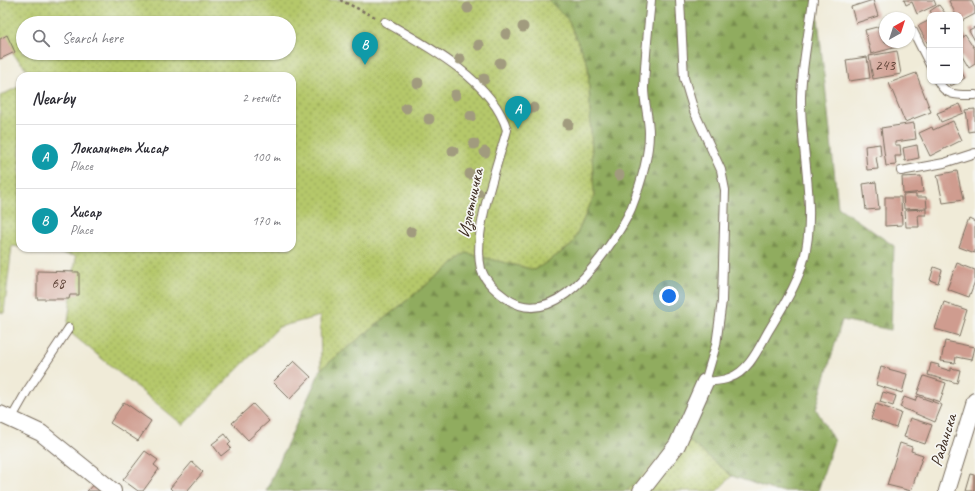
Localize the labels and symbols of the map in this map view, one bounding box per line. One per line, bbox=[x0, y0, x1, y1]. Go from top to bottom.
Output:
north arrow bbox=[879, 12, 915, 48]
pin: B bbox=[352, 32, 378, 65]
house number: 243 bbox=[875, 56, 896, 75]
pin: A bbox=[505, 96, 531, 129]
street label: Излетничка bbox=[453, 165, 489, 239]
house number: 68 bbox=[51, 274, 66, 293]
your location bbox=[659, 286, 679, 306]
street label: Раданска bbox=[926, 409, 962, 469]

